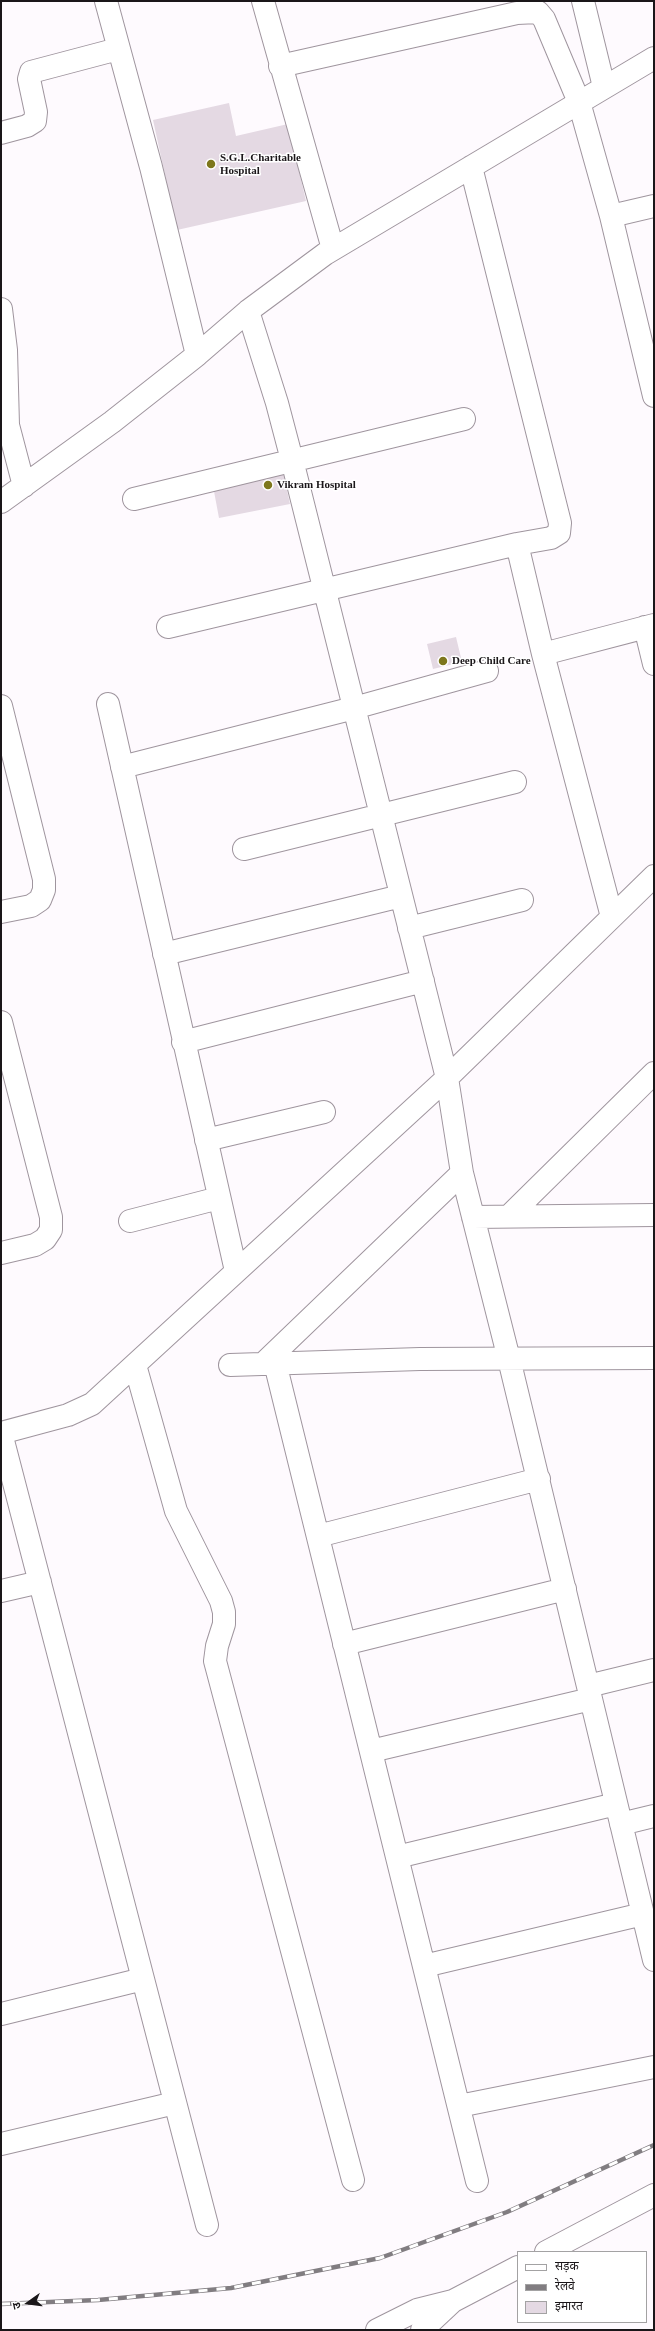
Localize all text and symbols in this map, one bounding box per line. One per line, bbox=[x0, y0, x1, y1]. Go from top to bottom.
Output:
place label: S.G.L.Charitable Hospital bbox=[220, 151, 301, 177]
marker: S.G.L.Charitable Hospital bbox=[205, 158, 217, 170]
place label: Vikram Hospital bbox=[277, 478, 356, 492]
marker: Vikram Hospital bbox=[262, 479, 274, 491]
place label: Deep Child Care bbox=[452, 654, 531, 668]
marker: Deep Child Care bbox=[437, 655, 449, 667]
legend bbox=[517, 2251, 647, 2323]
text: सड़क bbox=[555, 2259, 579, 2273]
text: रेलवे bbox=[555, 2279, 575, 2293]
north arrow bbox=[8, 2283, 48, 2323]
text: इमारत bbox=[555, 2299, 583, 2313]
text: उ bbox=[10, 2301, 23, 2310]

